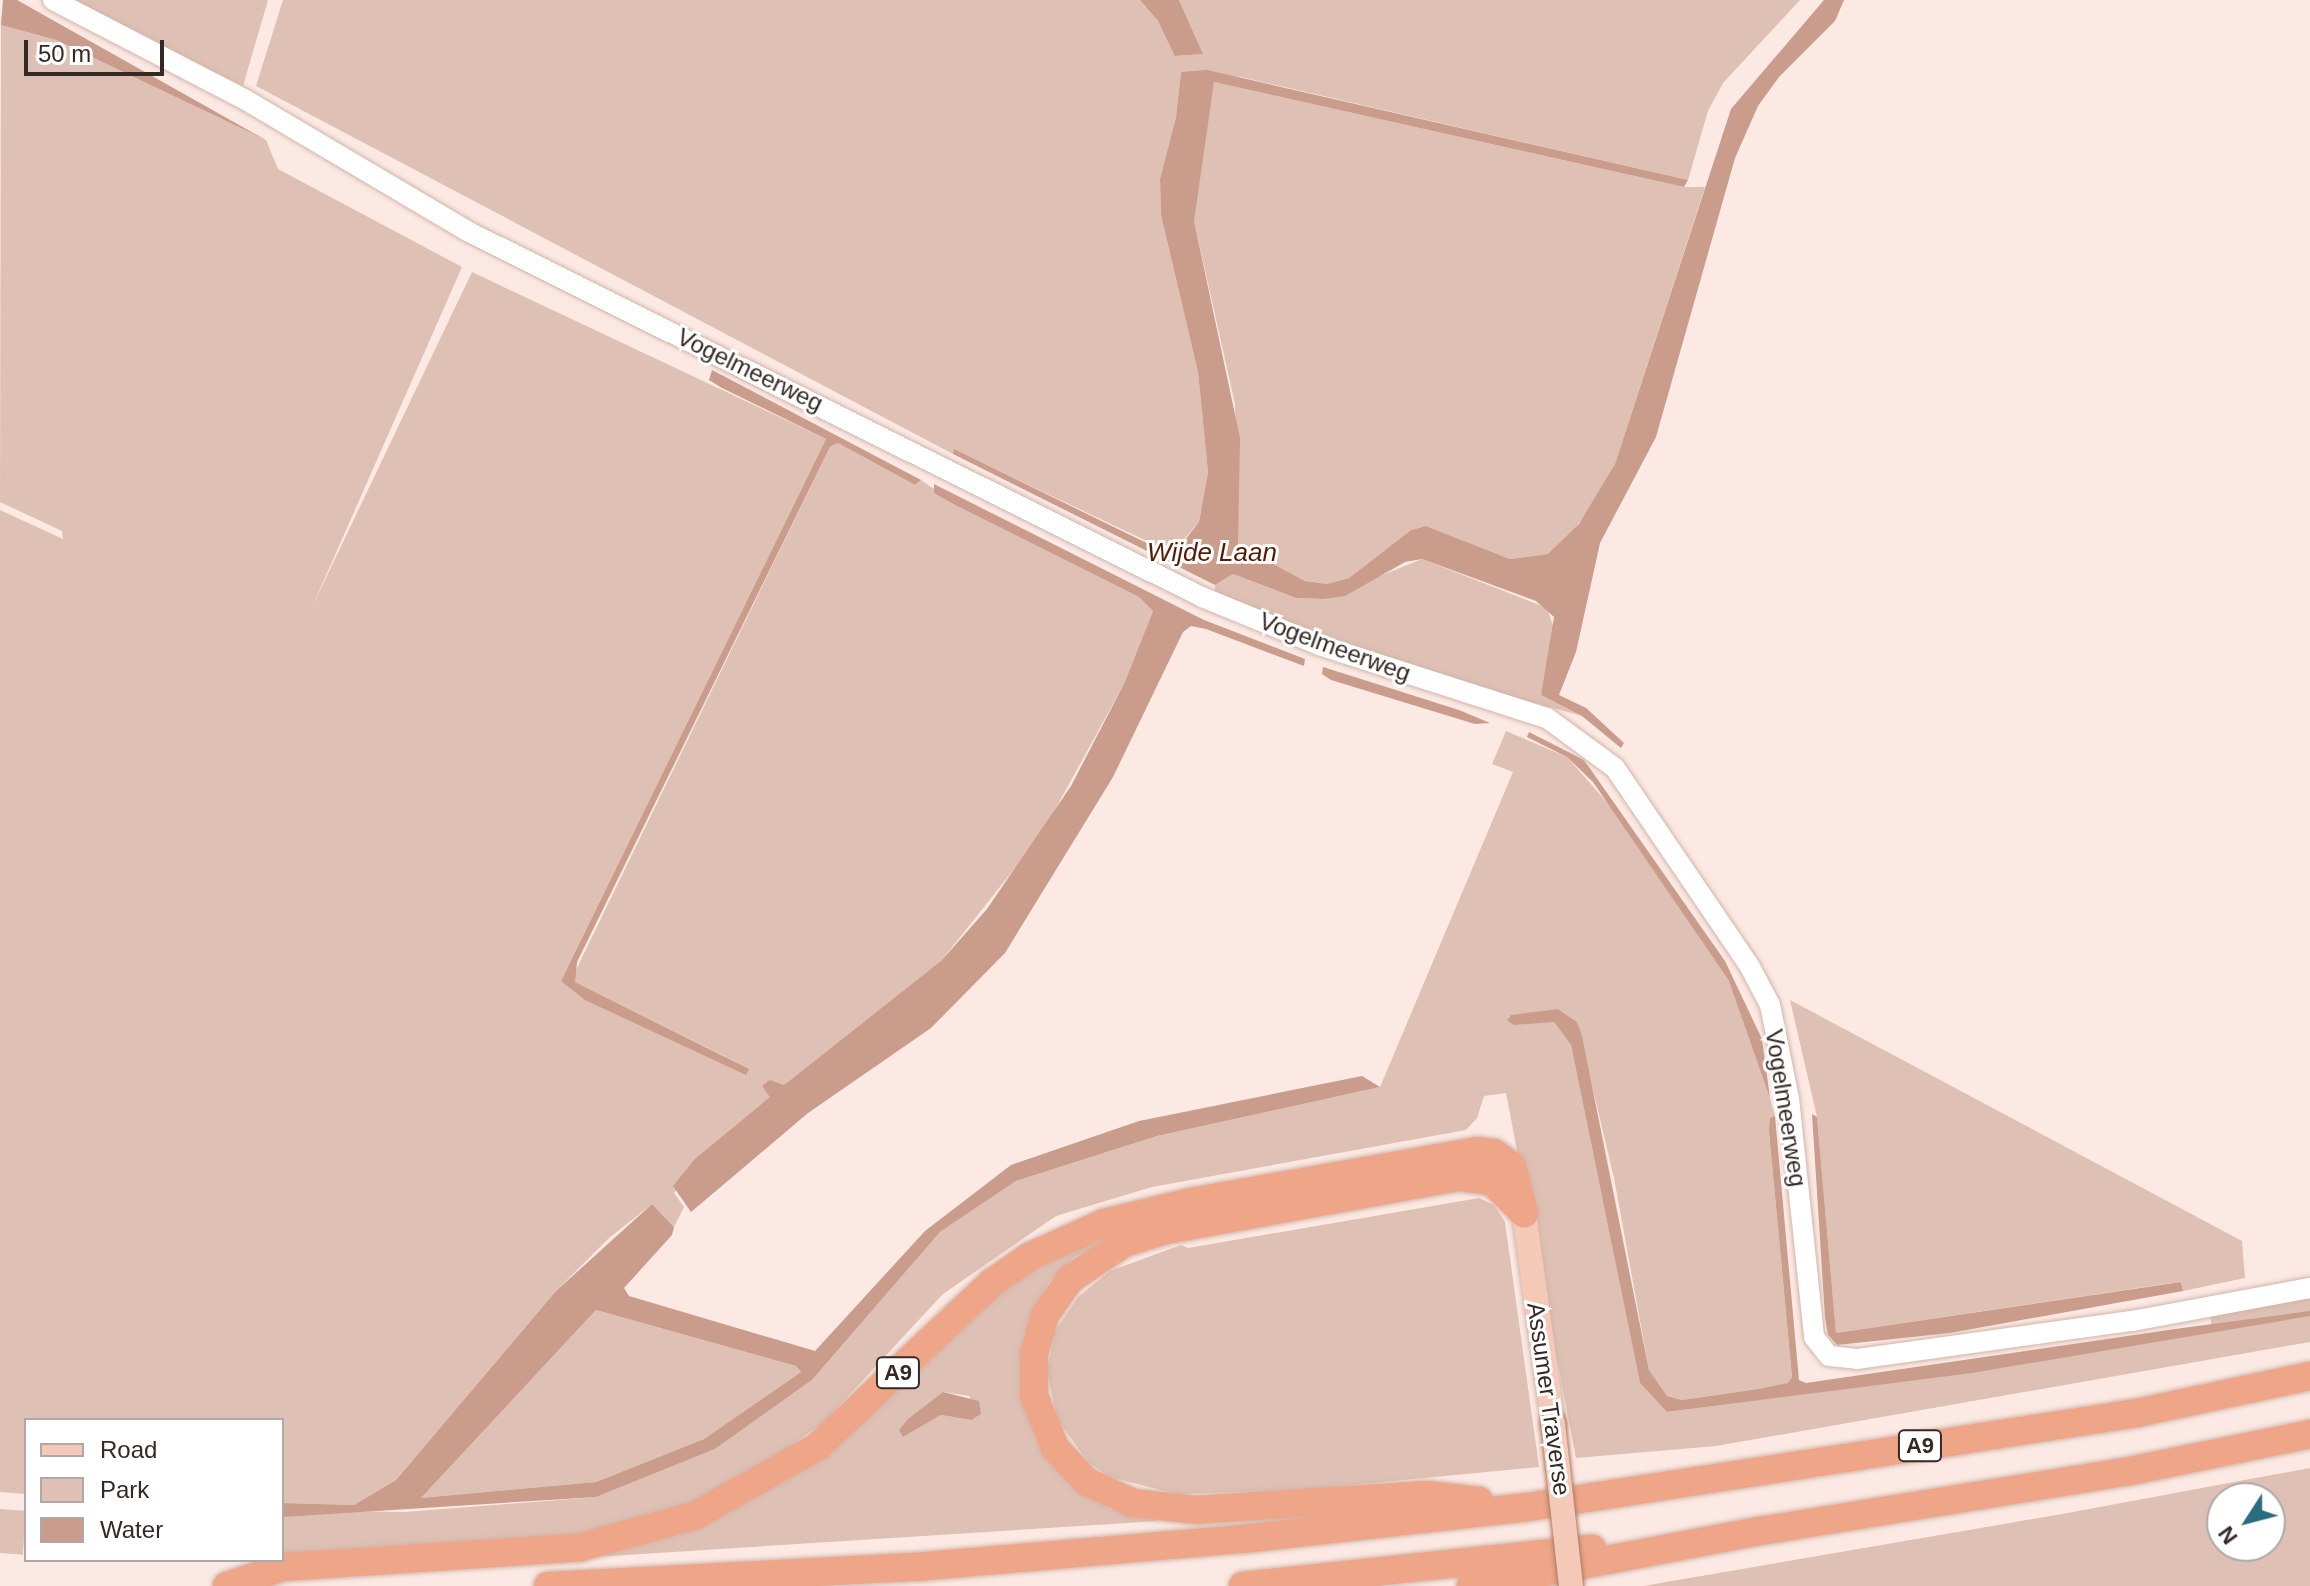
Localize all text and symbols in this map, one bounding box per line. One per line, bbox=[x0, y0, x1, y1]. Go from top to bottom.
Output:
scale bar bbox=[28, 24, 168, 74]
text: 50 m bbox=[38, 40, 91, 67]
street label: Vogelmeerweg bbox=[672, 322, 828, 418]
water label: Wijde Laan bbox=[1147, 537, 1277, 569]
street label: Vogelmeerweg bbox=[1255, 606, 1415, 688]
street label: Vogelmeerweg bbox=[1759, 1027, 1813, 1189]
street label: Assumer Traverse bbox=[1521, 1300, 1577, 1498]
road number: A9 bbox=[874, 1355, 922, 1391]
legend bbox=[24, 1418, 284, 1562]
road number: A9 bbox=[1896, 1428, 1944, 1464]
text: Road bbox=[100, 1436, 157, 1463]
text: Park bbox=[100, 1476, 149, 1503]
north arrow bbox=[2206, 1482, 2286, 1562]
text: Water bbox=[100, 1516, 163, 1543]
text: N bbox=[2213, 1521, 2243, 1549]

